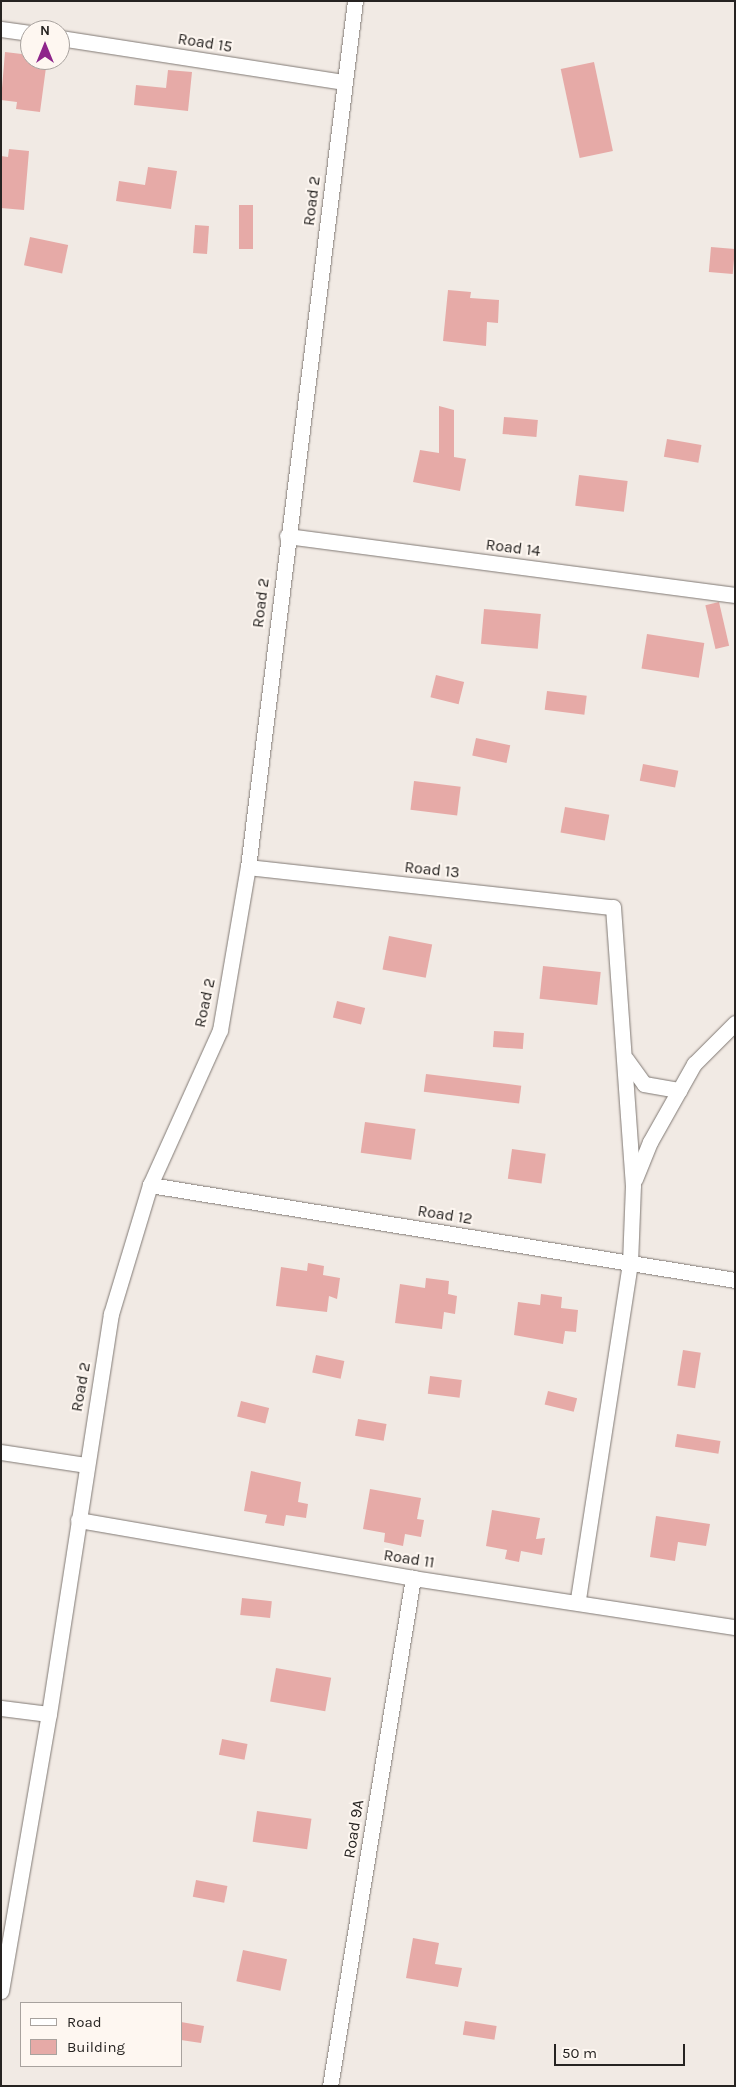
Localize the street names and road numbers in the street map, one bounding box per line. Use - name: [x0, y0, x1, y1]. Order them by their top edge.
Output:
- street label: Road 15: [176, 29, 234, 57]
- street label: Road 2: [299, 175, 325, 227]
- street label: Road 14: [485, 535, 541, 561]
- street label: Road 2: [248, 577, 274, 629]
- street label: Road 13: [403, 858, 461, 882]
- street label: Road 2: [190, 977, 220, 1029]
- street label: Road 12: [416, 1201, 474, 1229]
- street label: Road 2: [67, 1361, 95, 1413]
- street label: Road 11: [382, 1546, 436, 1572]
- street label: Road 9A: [340, 1798, 368, 1860]

